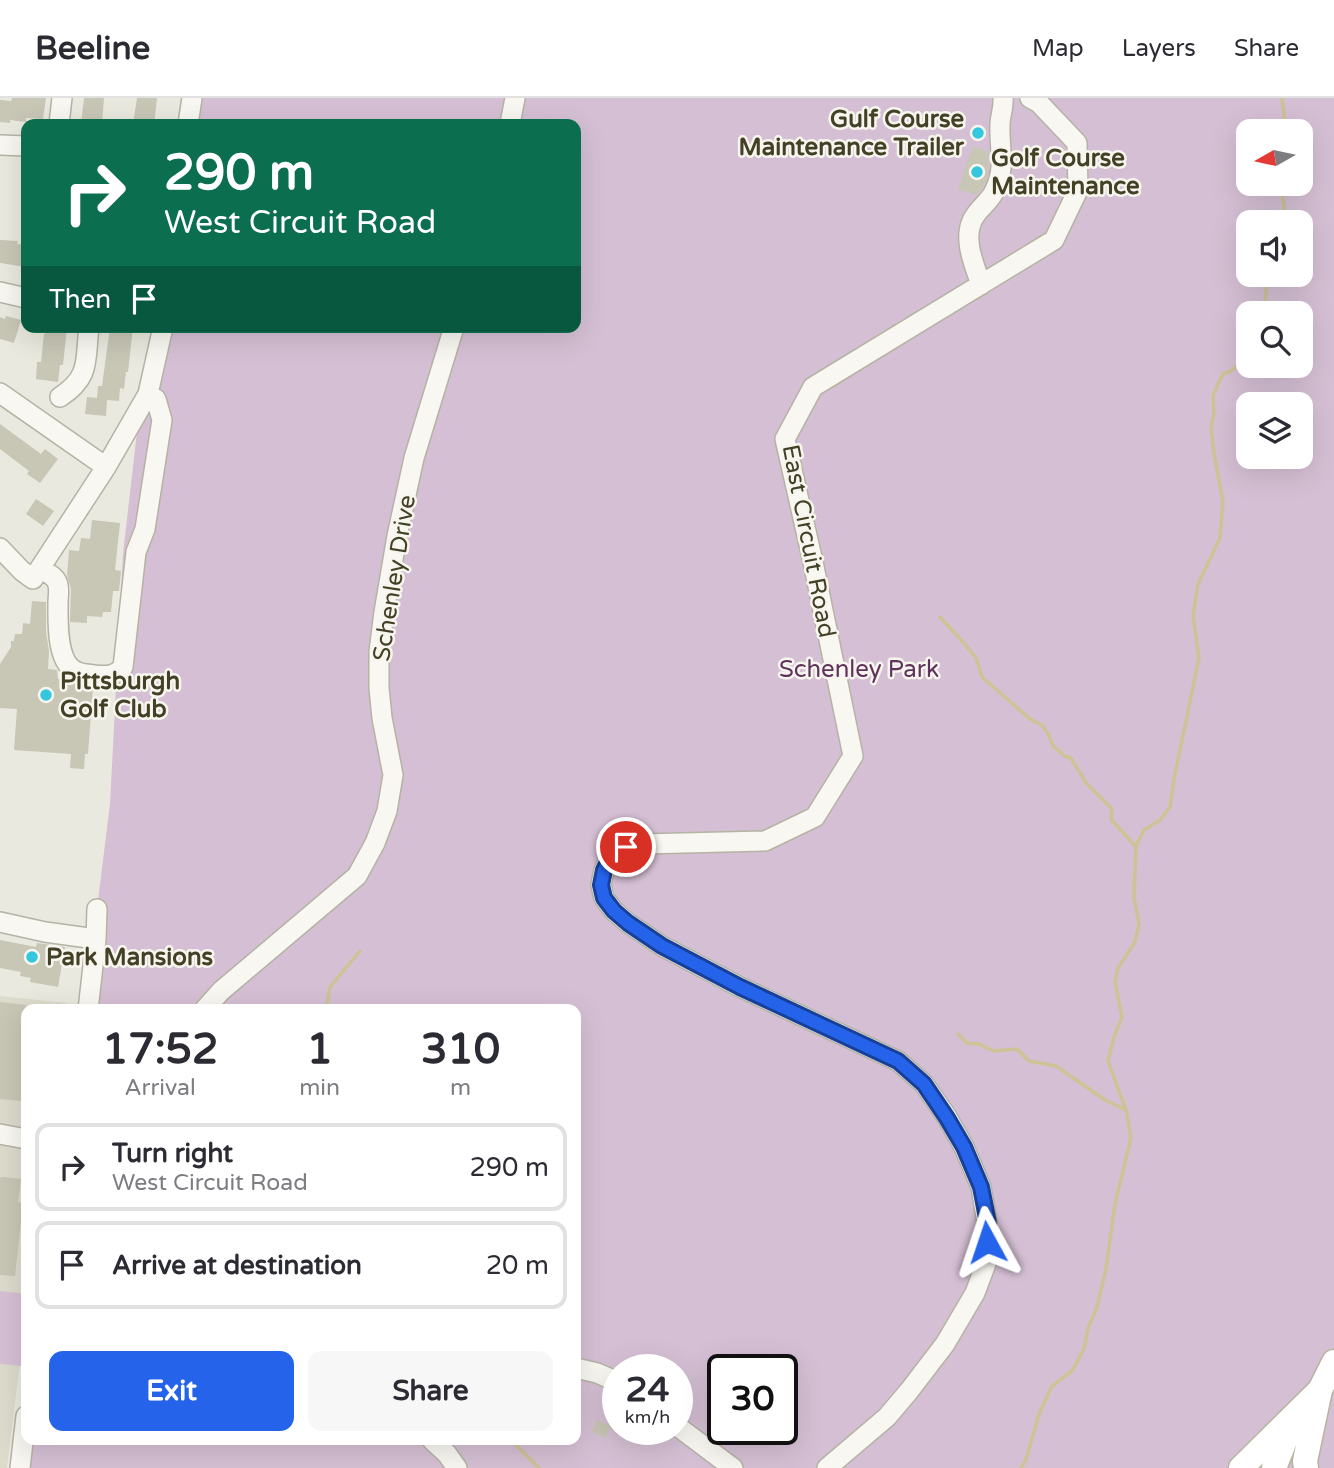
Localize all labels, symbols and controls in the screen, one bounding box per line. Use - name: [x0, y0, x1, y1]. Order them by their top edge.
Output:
- text: Beeline: [35, 29, 150, 68]
- text: Map: [1032, 34, 1084, 63]
- text: Layers: [1122, 34, 1196, 63]
- text: Share: [1234, 34, 1299, 63]
- place label: Gulf Course Maintenance Trailer: [739, 105, 965, 162]
- north arrow: [1236, 119, 1312, 196]
- map controls: [1236, 119, 1313, 469]
- marker: Gulf Course Maintenance Trailer: [970, 125, 986, 141]
- text: 290 m: [164, 144, 314, 203]
- place label: Golf Course Maintenance: [991, 144, 1140, 201]
- icon: right: [49, 147, 140, 238]
- marker: Golf Course Maintenance: [969, 164, 985, 180]
- text: West Circuit Road: [164, 204, 436, 242]
- button: sound: [1236, 210, 1313, 287]
- icon: arrive: [125, 280, 163, 318]
- text: Then: [49, 284, 111, 315]
- button: search: [1236, 301, 1313, 378]
- button: layers: [1236, 392, 1313, 469]
- street label: East Circuit Road: [776, 442, 841, 640]
- street label: Schenley Drive: [367, 493, 422, 663]
- park label: Schenley Park: [779, 655, 939, 684]
- place label: Pittsburgh Golf Club: [60, 667, 180, 724]
- marker: Pittsburgh Golf Club: [38, 687, 54, 703]
- pin: [596, 817, 656, 877]
- icon: arrive: [607, 828, 645, 866]
- place label: Park Mansions: [46, 943, 213, 972]
- marker: Park Mansions: [24, 949, 40, 965]
- text: 17:52: [102, 1024, 218, 1075]
- text: 1: [306, 1024, 333, 1075]
- text: 310: [421, 1024, 500, 1075]
- text: Arrival: [125, 1074, 196, 1102]
- text: min: [299, 1074, 340, 1102]
- text: m: [450, 1074, 471, 1102]
- text: Turn right: [112, 1138, 233, 1169]
- icon: right: [53, 1148, 91, 1186]
- text: 290 m: [469, 1152, 549, 1183]
- text: West Circuit Road: [112, 1169, 308, 1197]
- position arrow: [950, 1205, 1024, 1279]
- icon: arrive: [53, 1246, 91, 1284]
- text: Arrive at destination: [112, 1250, 362, 1281]
- text: 20 m: [486, 1250, 549, 1281]
- button: Exit: [49, 1351, 294, 1431]
- button: Share: [308, 1351, 553, 1431]
- speed limit sign: 30: [707, 1354, 798, 1445]
- text: 24: [626, 1369, 669, 1411]
- text: km/h: [625, 1406, 670, 1428]

